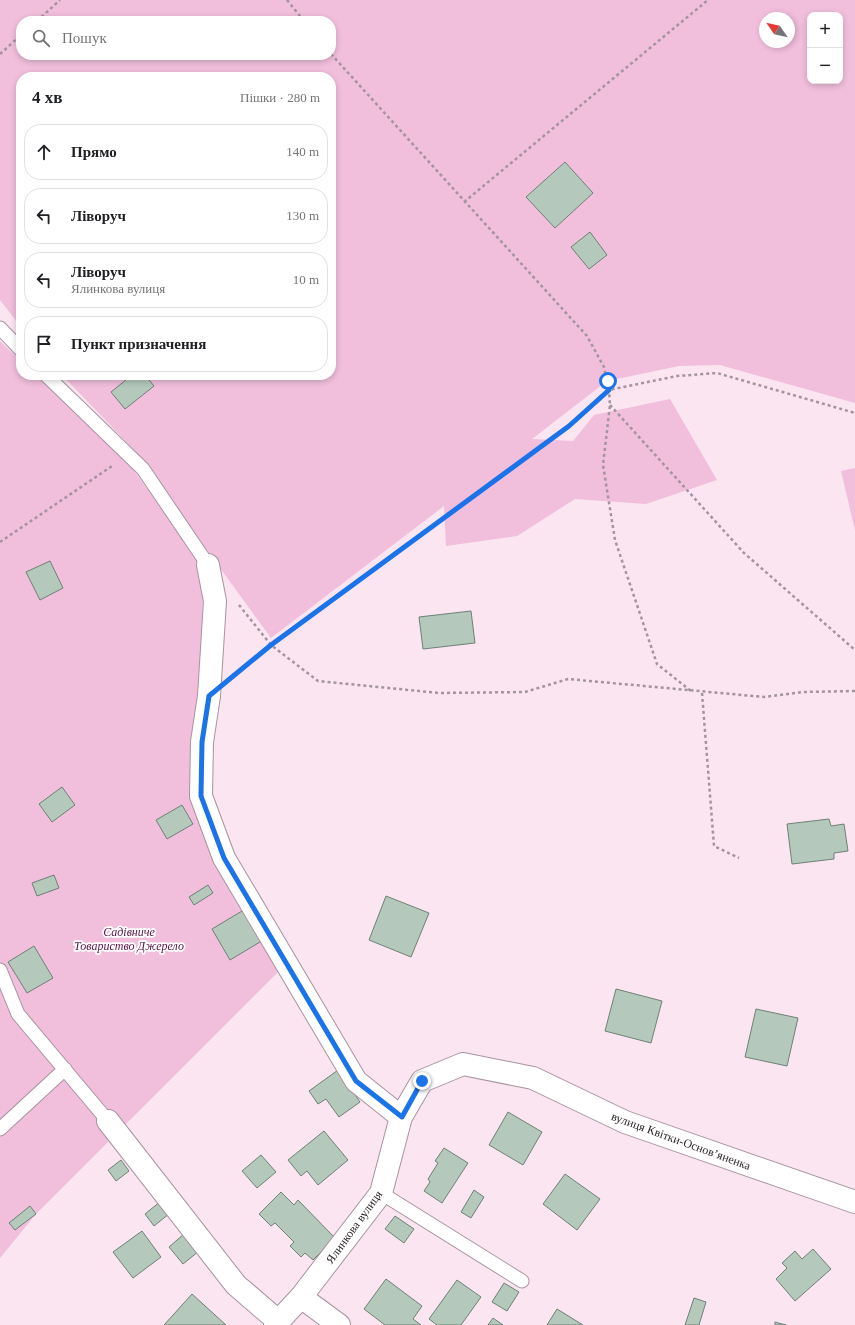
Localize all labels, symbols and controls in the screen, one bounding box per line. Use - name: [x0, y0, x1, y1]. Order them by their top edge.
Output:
- north arrow: [759, 12, 795, 48]
- map controls: [807, 12, 843, 84]
- button: +: [807, 12, 843, 48]
- search box: [16, 16, 336, 60]
- icon: search: [30, 27, 52, 49]
- text: Пошук: [62, 30, 107, 46]
- button: −: [807, 48, 843, 84]
- text: 4 хв: [32, 88, 62, 107]
- text: Пішки · 280 m: [240, 90, 320, 105]
- icon: ahead: [33, 141, 55, 163]
- text: Прямо: [71, 144, 117, 160]
- text: 140 m: [286, 144, 319, 159]
- icon: left: [33, 205, 55, 227]
- text: Ліворуч: [71, 208, 126, 224]
- text: 130 m: [286, 208, 319, 223]
- text: Ліворуч: [71, 264, 126, 280]
- icon: left: [33, 269, 55, 291]
- text: 10 m: [293, 272, 319, 287]
- text: Ялинкова вулиця: [71, 281, 165, 296]
- icon: arrive: [33, 333, 55, 355]
- text: Пункт призначення: [71, 336, 206, 352]
- route start: [599, 372, 617, 390]
- park label: Садівниче Товариство Джерело: [74, 925, 184, 953]
- route end: [413, 1072, 431, 1090]
- street label: вулиця Квітки-Основʼяненка: [609, 1109, 753, 1173]
- street label: Ялинкова вулиця: [323, 1187, 386, 1266]

